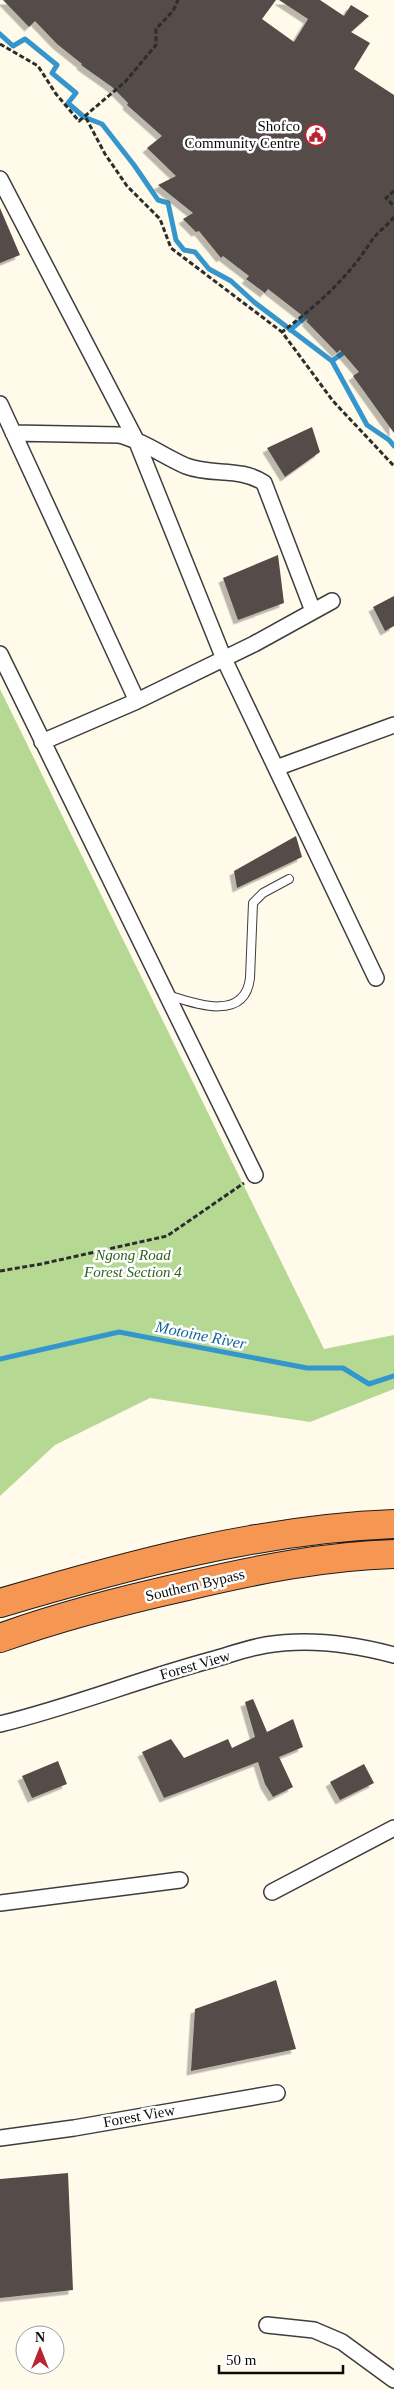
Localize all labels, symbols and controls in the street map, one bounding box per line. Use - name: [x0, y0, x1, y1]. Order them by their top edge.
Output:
- place label: Shofco Community Centre: [185, 118, 300, 151]
- public building icon: Shofco Community Centre: [304, 123, 328, 147]
- park label: Ngong Road Forest Section 4: [83, 1247, 182, 1280]
- water label: Motoine River: [153, 1318, 249, 1352]
- street label: Southern Bypass: [144, 1566, 246, 1604]
- street label: Forest View: [158, 1647, 232, 1683]
- street label: Forest View: [102, 2102, 176, 2130]
- north arrow: [15, 2325, 65, 2375]
- text: N: [35, 2330, 45, 2345]
- scale bar: [219, 2342, 343, 2374]
- text: 50 m: [226, 2352, 257, 2368]

